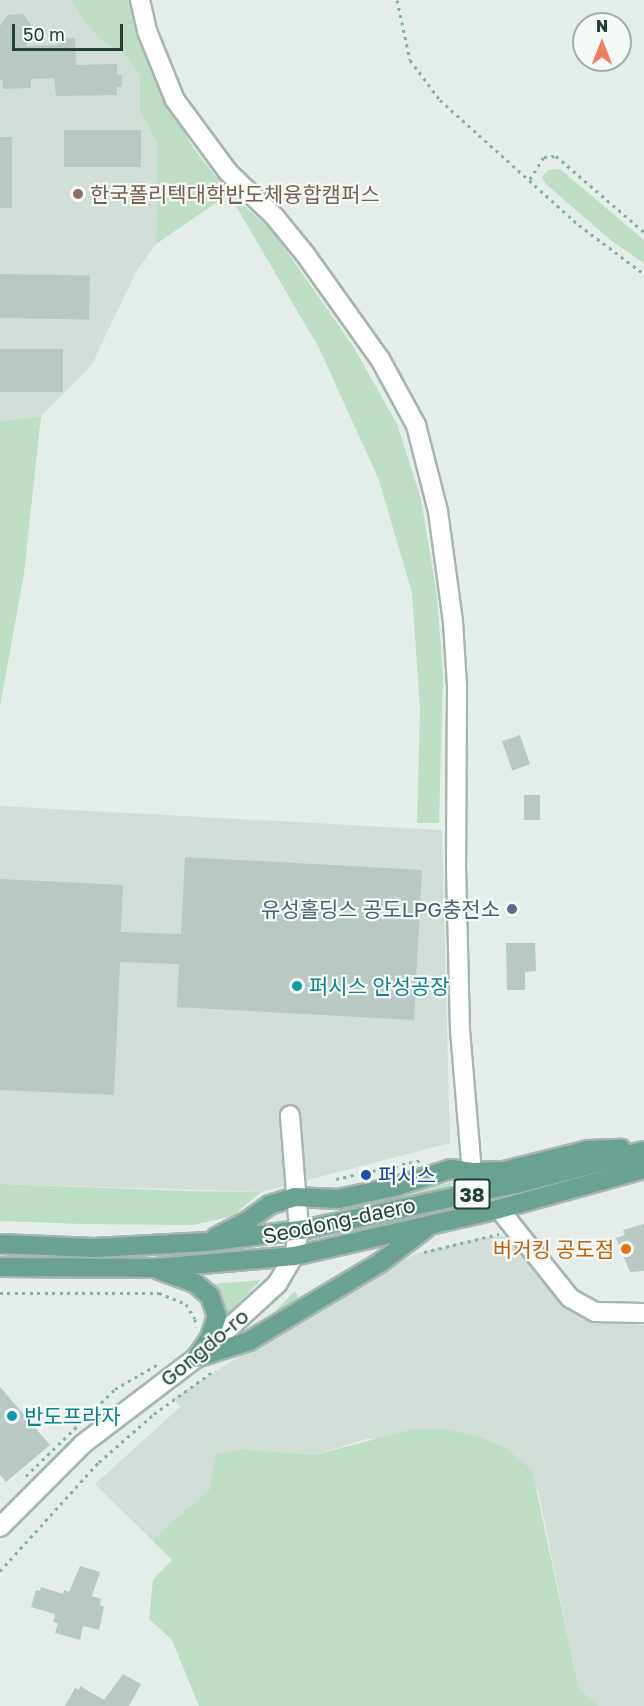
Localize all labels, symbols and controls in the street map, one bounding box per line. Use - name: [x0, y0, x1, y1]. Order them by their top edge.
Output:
- scale bar: [15, 12, 126, 50]
- north arrow: [572, 12, 632, 72]
- text: N: [596, 16, 608, 36]
- text: 50 m: [23, 23, 65, 45]
- place label: 한국폴리텍대학반도체융합캠퍼스: [90, 181, 380, 207]
- marker: 한국폴리텍대학반도체융합캠퍼스: [71, 187, 85, 201]
- place label: 유성홀딩스 공도LPG충전소: [261, 896, 500, 922]
- marker: 유성홀딩스 공도LPG충전소: [505, 902, 519, 916]
- place label: 퍼시스 안성공장: [309, 973, 449, 999]
- marker: 퍼시스 안성공장: [290, 979, 304, 993]
- place label: 퍼시스: [378, 1162, 436, 1188]
- marker: 퍼시스: [359, 1168, 373, 1182]
- road number: 38: [452, 1177, 492, 1211]
- street label: Seodong-daero: [261, 1192, 417, 1248]
- place label: 버거킹 공도점: [493, 1236, 614, 1262]
- marker: 버거킹 공도점: [619, 1242, 633, 1256]
- street label: Gongdo-ro: [155, 1303, 253, 1391]
- place label: 반도프라자: [24, 1403, 121, 1429]
- marker: 반도프라자: [5, 1409, 19, 1423]

